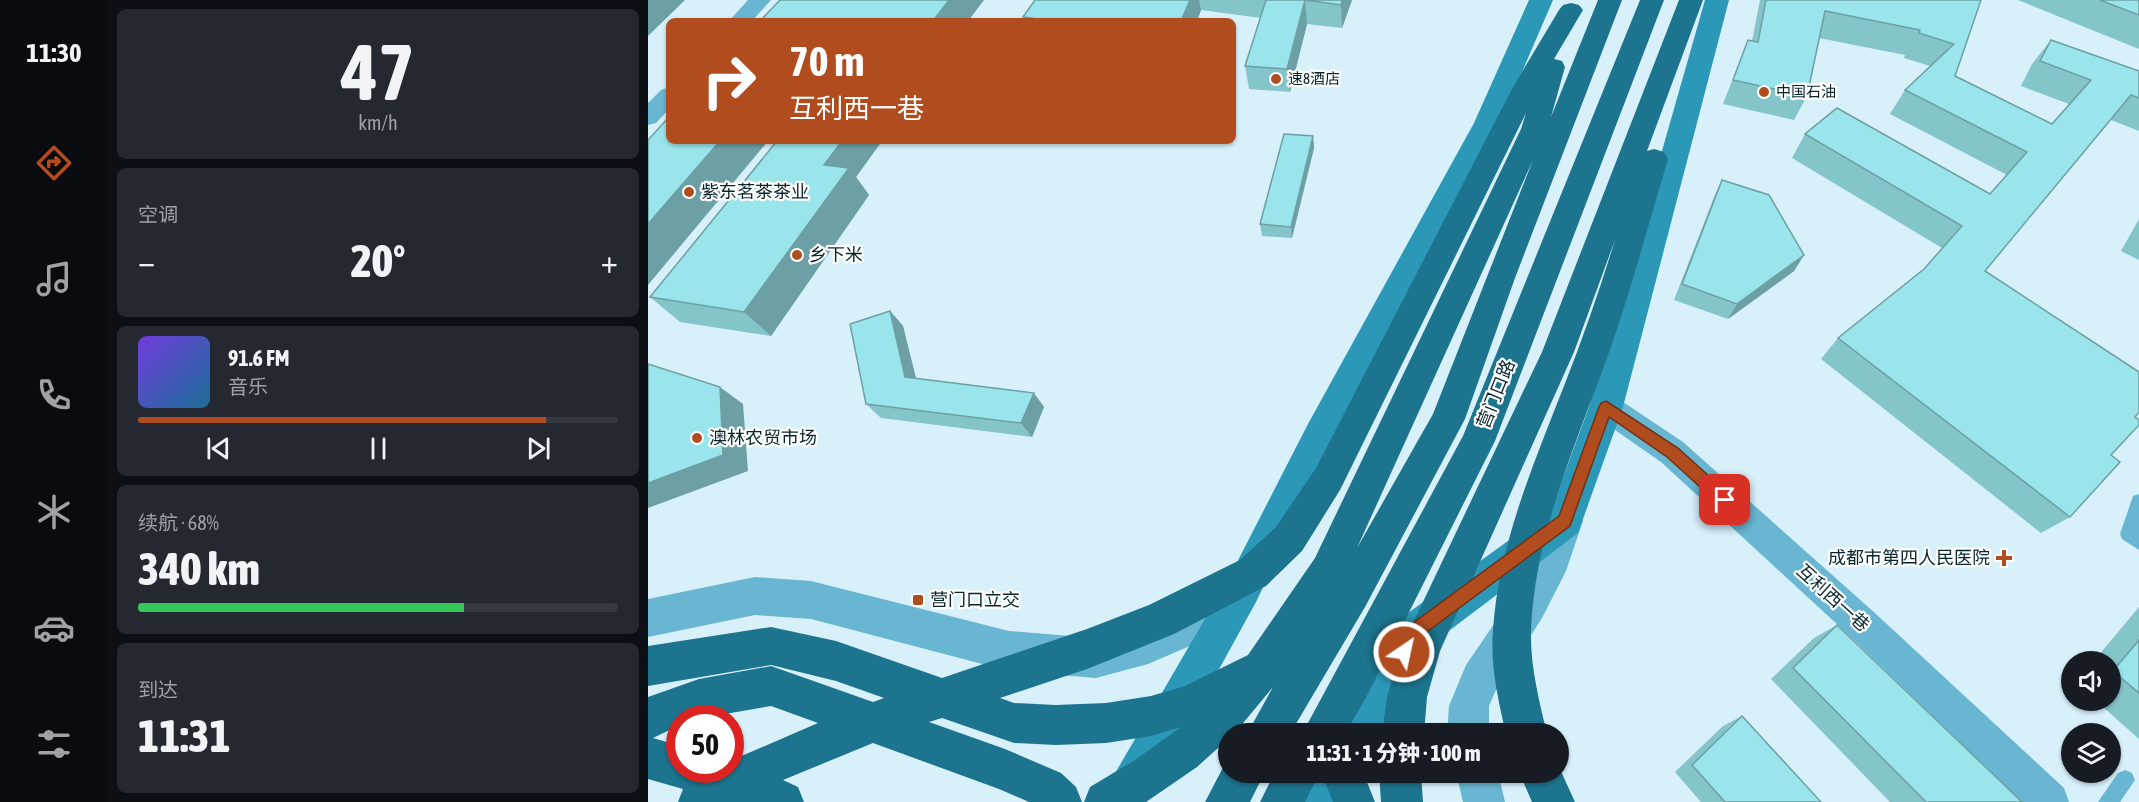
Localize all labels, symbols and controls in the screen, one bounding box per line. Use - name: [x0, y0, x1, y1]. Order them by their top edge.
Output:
- text: 47: [341, 27, 415, 117]
- text: 11:30: [26, 37, 82, 68]
- text: 70 m: [789, 37, 864, 85]
- icon: right: [690, 42, 768, 120]
- place label: 速8酒店: [1288, 70, 1340, 87]
- marker: 速8酒店: [1269, 72, 1283, 86]
- place label: 中国石油: [1776, 83, 1836, 100]
- marker: 中国石油: [1757, 85, 1771, 99]
- text: 互利西一巷: [789, 93, 924, 124]
- text: km/h: [358, 111, 398, 134]
- icon: directions: [33, 142, 75, 184]
- place label: 紫东茗茶茶业: [701, 181, 809, 202]
- marker: 紫东茗茶茶业: [682, 185, 696, 199]
- text: 空调: [138, 203, 178, 226]
- text: 20°: [351, 235, 405, 287]
- text: −: [138, 242, 155, 280]
- text: +: [601, 242, 618, 280]
- place label: 乡下米: [809, 244, 863, 265]
- marker: 乡下米: [790, 248, 804, 262]
- icon: music: [33, 258, 75, 300]
- text: 91.6 FM: [228, 345, 290, 371]
- street label: 营门口路: [1472, 357, 1519, 431]
- icon: phone: [33, 374, 75, 416]
- text: 音乐: [228, 375, 268, 398]
- place label: 澳林农贸市场: [709, 427, 817, 448]
- marker: 澳林农贸市场: [690, 431, 704, 445]
- icon: previous: [202, 432, 235, 465]
- icon: pause: [362, 432, 395, 465]
- icon: next: [522, 432, 555, 465]
- pin: [1699, 474, 1750, 525]
- icon: arrive: [1708, 483, 1741, 516]
- icon: climate: [33, 491, 75, 533]
- text: 续航 · 68%: [138, 511, 219, 534]
- text: 340 km: [138, 543, 260, 595]
- place label: 成都市第四人民医院: [1828, 547, 1990, 568]
- marker: 成都市第四人民医院: [1995, 549, 2013, 567]
- street label: 互利西一巷: [1793, 560, 1874, 636]
- place label: 营门口立交: [930, 589, 1020, 610]
- marker: 营门口立交: [911, 593, 925, 607]
- icon: car: [33, 607, 75, 649]
- position arrow: [1372, 620, 1436, 684]
- map controls: [2061, 651, 2121, 783]
- button: sound: [2061, 651, 2121, 711]
- text: 到达: [138, 678, 178, 701]
- speed limit sign: 50: [666, 705, 744, 783]
- text: 11:31: [138, 710, 231, 762]
- icon: filters: [33, 723, 75, 765]
- button: layers: [2061, 723, 2121, 783]
- text: 11:31 · 1 分钟 · 100 m: [1307, 740, 1480, 766]

